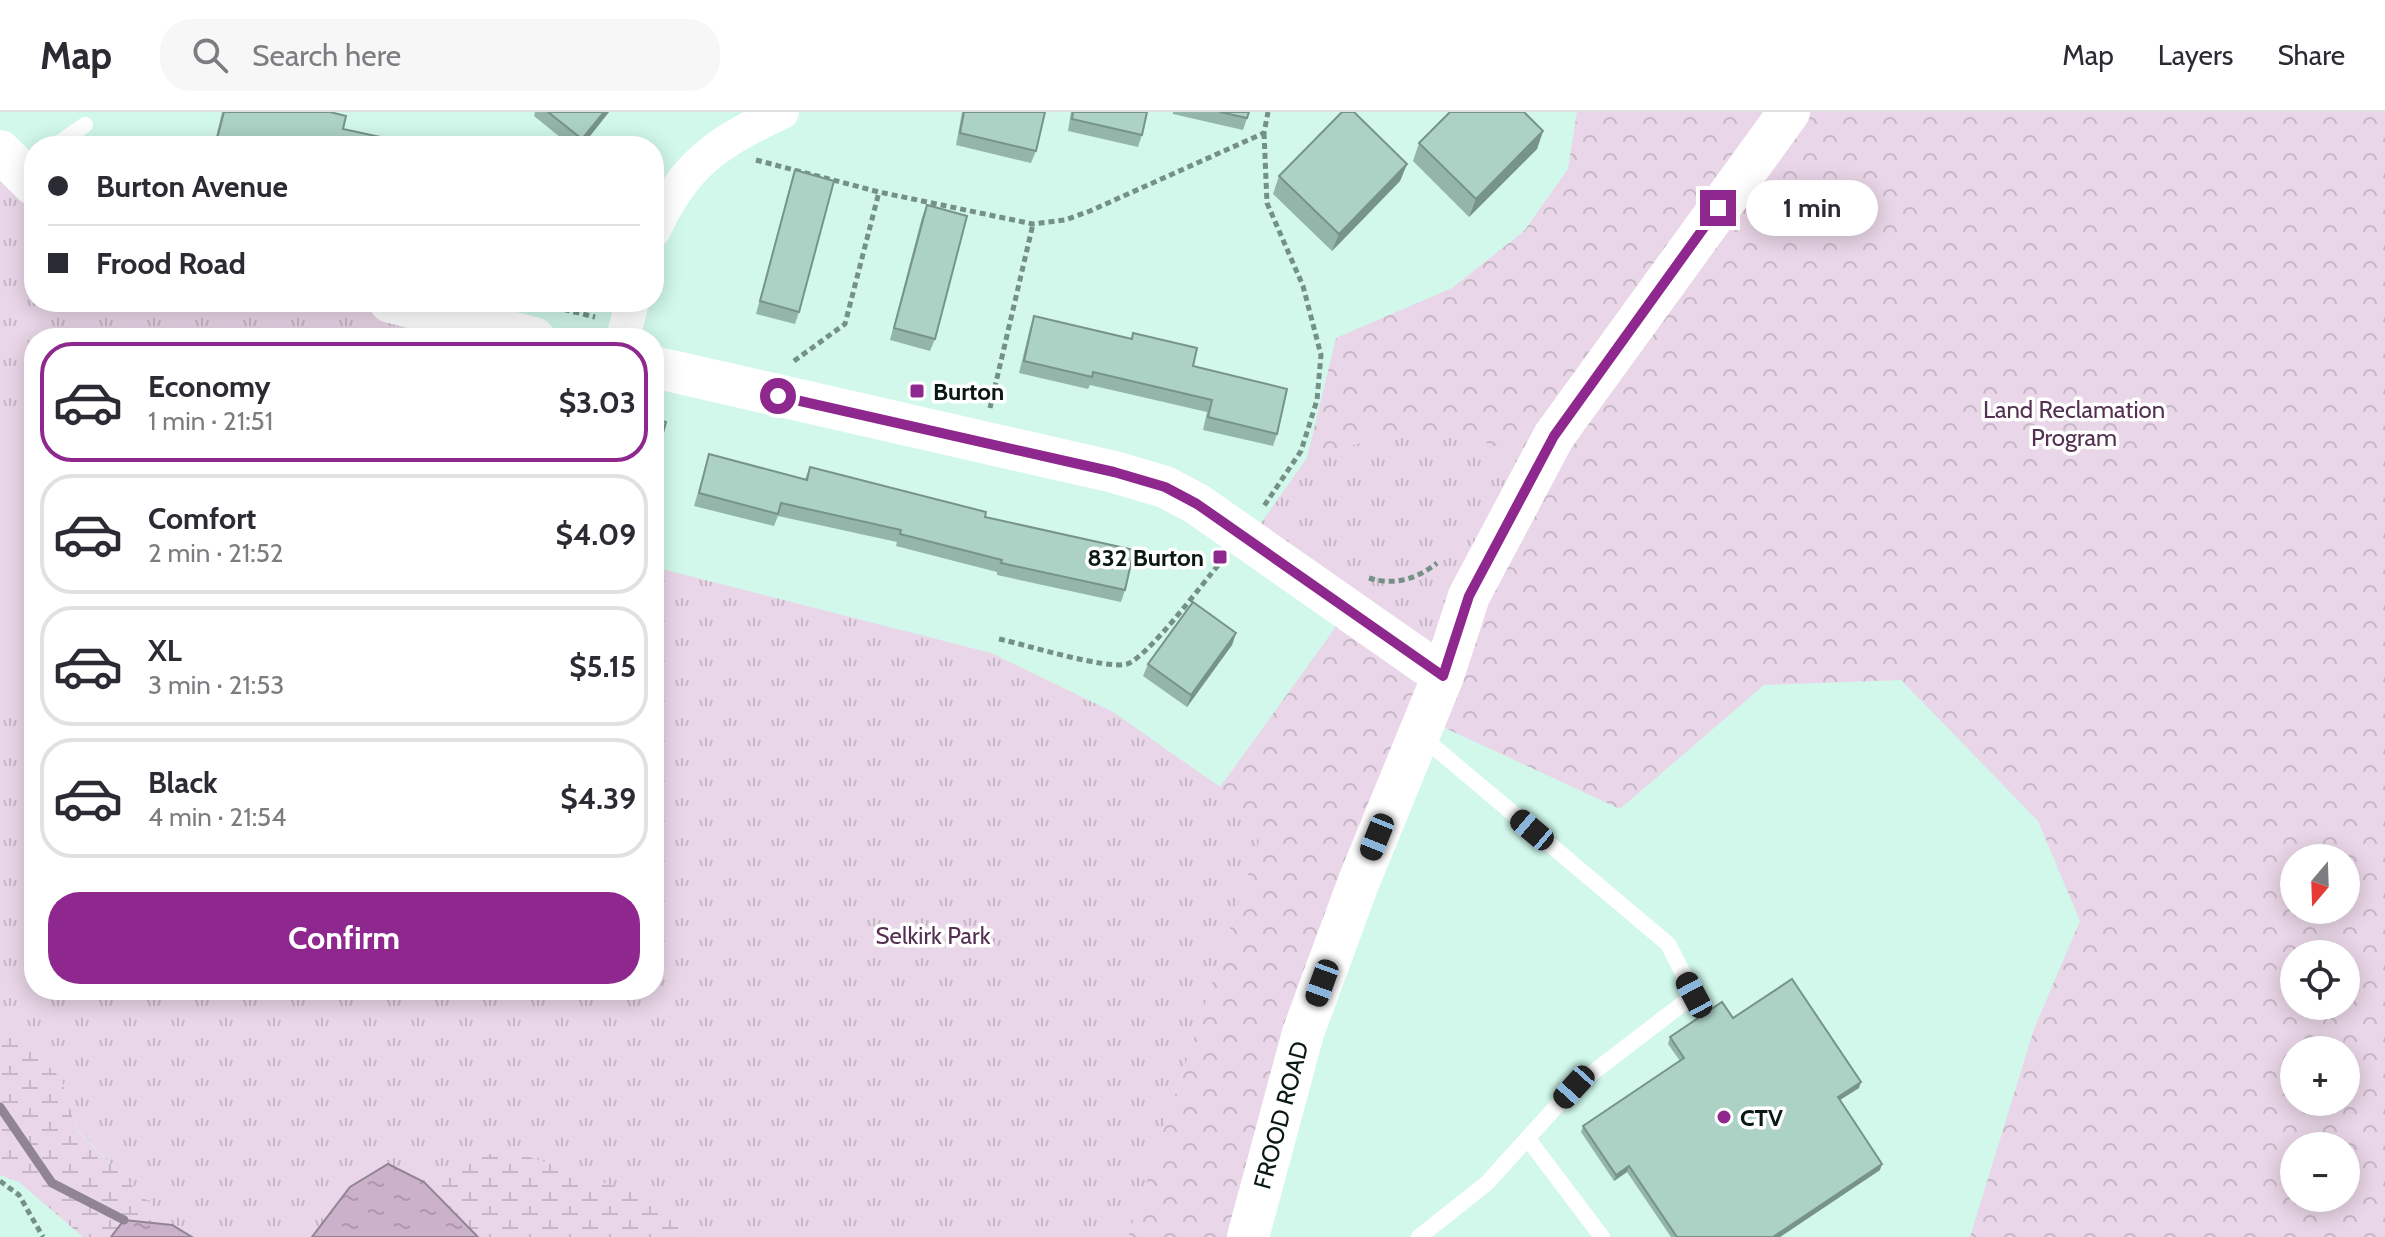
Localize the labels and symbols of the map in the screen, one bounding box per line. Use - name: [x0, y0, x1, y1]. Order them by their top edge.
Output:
- callout: 1 min: [1746, 180, 1878, 236]
- route end: [1700, 190, 1736, 226]
- place label: Burton: [933, 377, 1004, 406]
- route start: [760, 378, 796, 414]
- marker: Burton: [908, 382, 926, 400]
- park label: Land Reclamation Program: [1983, 395, 2165, 452]
- place label: 832 Burton: [1087, 543, 1204, 572]
- marker: 832 Burton: [1211, 548, 1229, 566]
- car: [1506, 805, 1558, 855]
- car: [1357, 810, 1397, 864]
- north arrow: [2280, 844, 2360, 924]
- park label: Selkirk Park: [876, 921, 991, 950]
- car: [1303, 956, 1341, 1010]
- car: [1672, 968, 1716, 1022]
- street label: FROOD ROAD: [1247, 1038, 1315, 1192]
- car: [1549, 1061, 1599, 1113]
- place label: CTV: [1740, 1103, 1783, 1132]
- marker: CTV: [1715, 1108, 1733, 1126]

